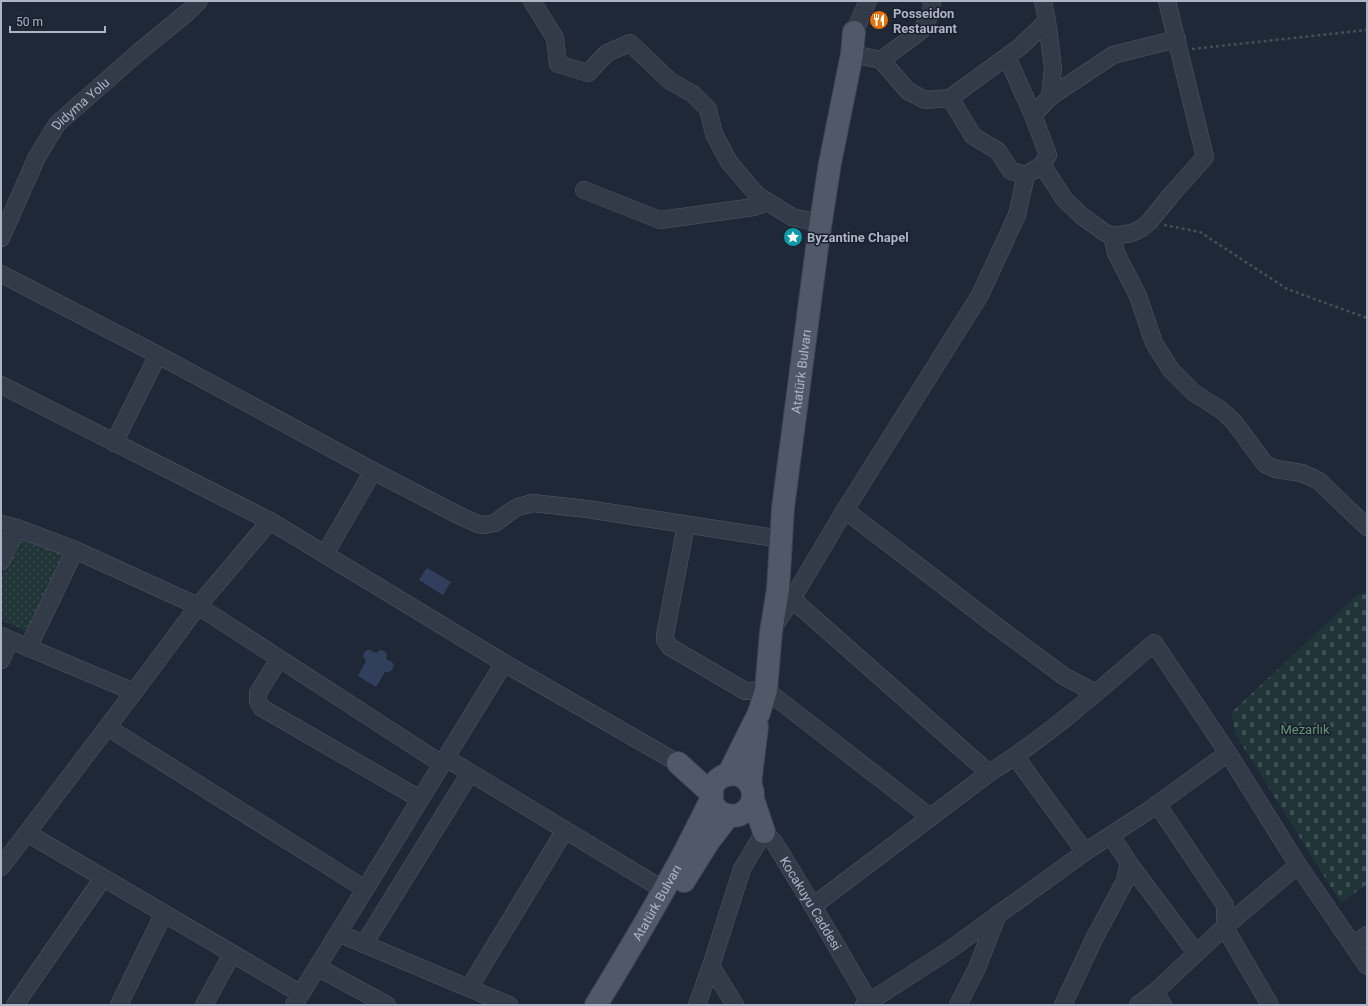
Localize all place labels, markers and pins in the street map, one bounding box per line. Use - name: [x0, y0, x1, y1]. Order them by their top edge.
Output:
- place label: Posseidon Restaurant: [893, 6, 957, 36]
- restaurant icon: Posseidon Restaurant: [868, 9, 890, 31]
- place icon: Byzantine Chapel: [782, 226, 804, 248]
- place label: Byzantine Chapel: [807, 230, 909, 245]

